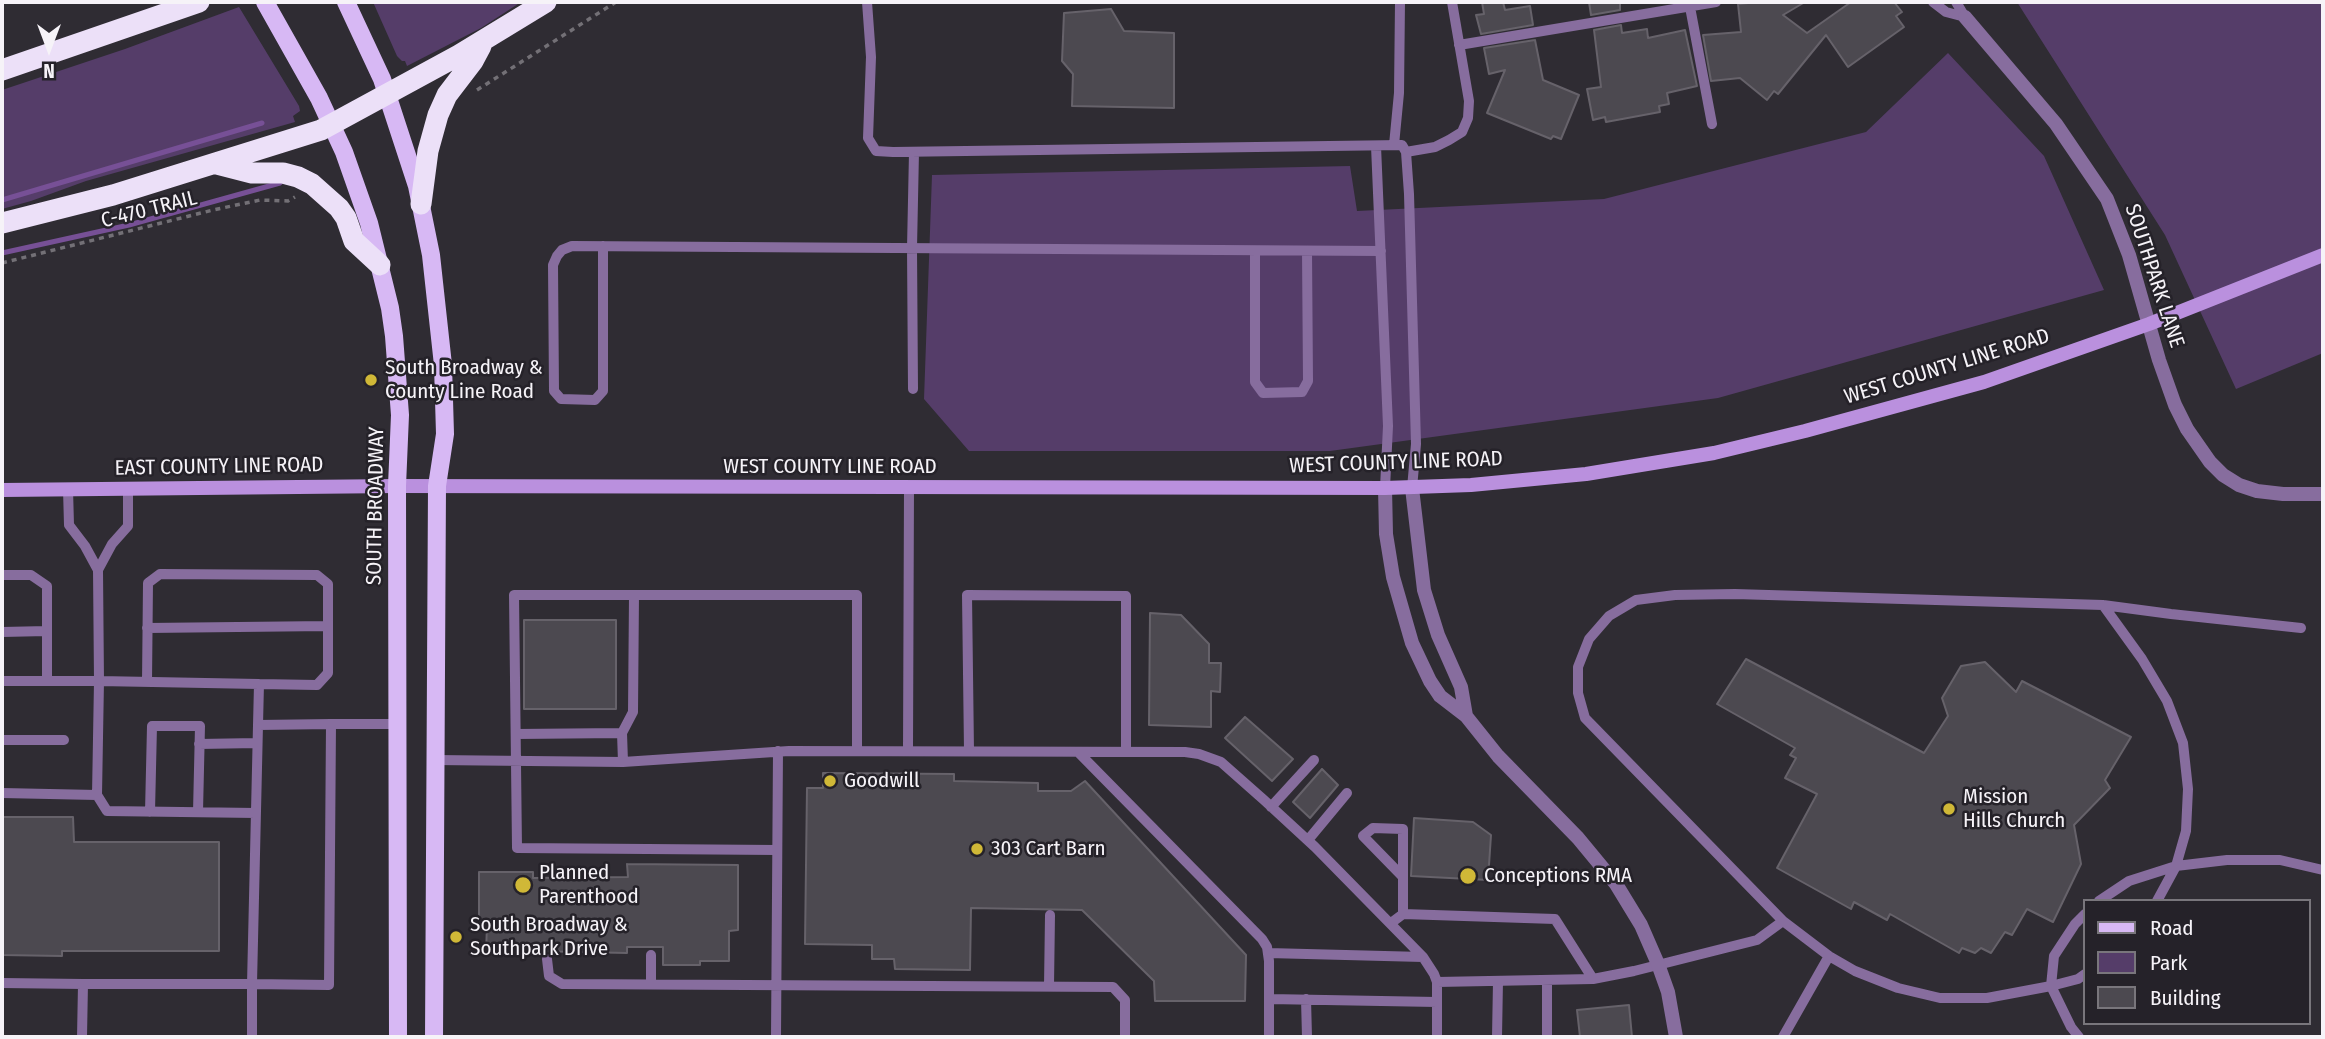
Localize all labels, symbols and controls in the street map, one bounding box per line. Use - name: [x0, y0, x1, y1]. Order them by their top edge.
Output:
- north arrow: [14, 14, 84, 84]
- text: N: [43, 59, 55, 82]
- street label: C-470 TRAIL: [98, 186, 200, 234]
- street label: SOUTHPARK LANE: [2119, 201, 2189, 351]
- street label: WEST COUNTY LINE ROAD: [1841, 324, 2053, 410]
- place label: South Broadway & County Line Road: [385, 355, 543, 405]
- marker: South Broadway & County Line Road: [363, 372, 379, 388]
- street label: SOUTH BROADWAY: [362, 427, 390, 585]
- street label: WEST COUNTY LINE ROAD: [1289, 447, 1503, 479]
- street label: EAST COUNTY LINE ROAD: [114, 453, 324, 481]
- street label: WEST COUNTY LINE ROAD: [723, 454, 937, 480]
- place label: Goodwill: [844, 768, 920, 794]
- marker: Goodwill: [822, 773, 838, 789]
- place label: Mission Hills Church: [1963, 784, 2065, 834]
- marker: Mission Hills Church: [1941, 801, 1957, 817]
- place label: 303 Cart Barn: [991, 836, 1106, 862]
- marker: 303 Cart Barn: [969, 841, 985, 857]
- place label: Planned Parenthood: [539, 860, 639, 910]
- place label: Conceptions RMA: [1484, 863, 1632, 889]
- marker: Conceptions RMA: [1458, 866, 1478, 886]
- marker: Planned Parenthood: [513, 875, 533, 895]
- legend: [2084, 899, 2311, 1025]
- place label: South Broadway & Southpark Drive: [470, 912, 628, 962]
- text: Road: [2150, 915, 2194, 941]
- marker: South Broadway & Southpark Drive: [448, 929, 464, 945]
- text: Park: [2150, 950, 2187, 976]
- text: Building: [2150, 985, 2221, 1011]

